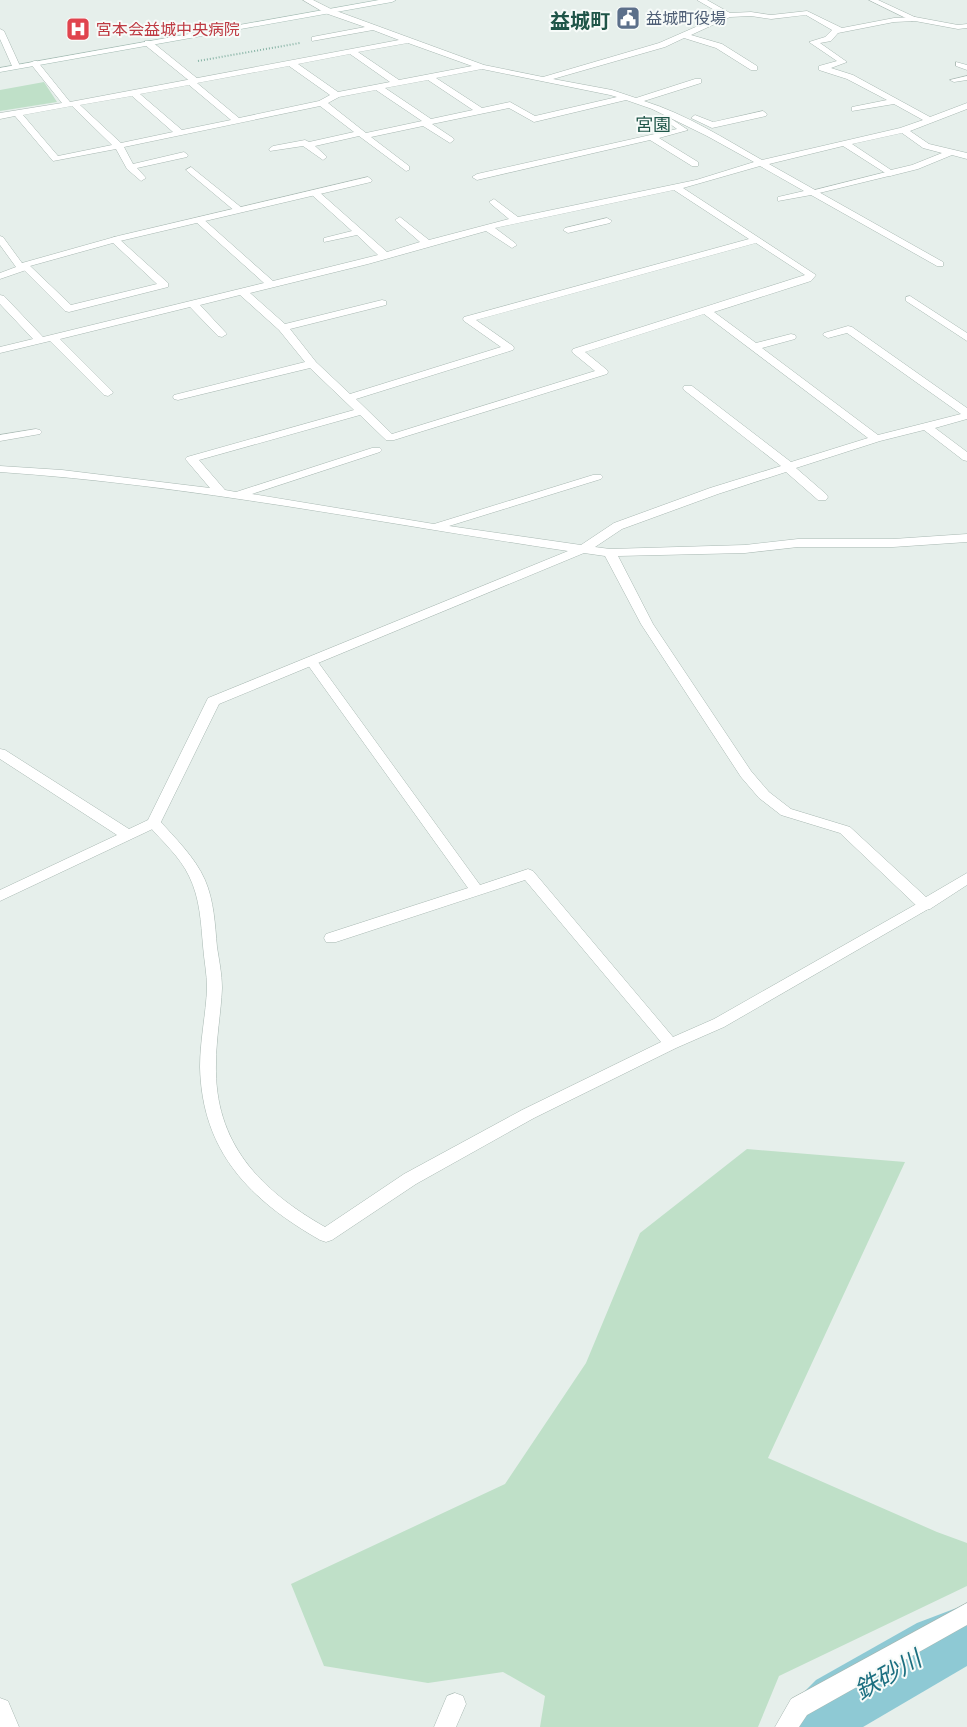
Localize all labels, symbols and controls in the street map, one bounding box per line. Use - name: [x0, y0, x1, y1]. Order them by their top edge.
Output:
- public building icon: 益城町役場: [615, 5, 641, 31]
- district label: 益城町: [550, 8, 610, 32]
- place label: 益城町役場: [646, 8, 726, 27]
- hospital icon: 宮本会益城中央病院: [65, 16, 91, 42]
- place label: 宮本会益城中央病院: [96, 19, 240, 38]
- district label: 宮園: [635, 113, 671, 135]
- water label: 鉄砂川: [849, 1642, 928, 1704]

